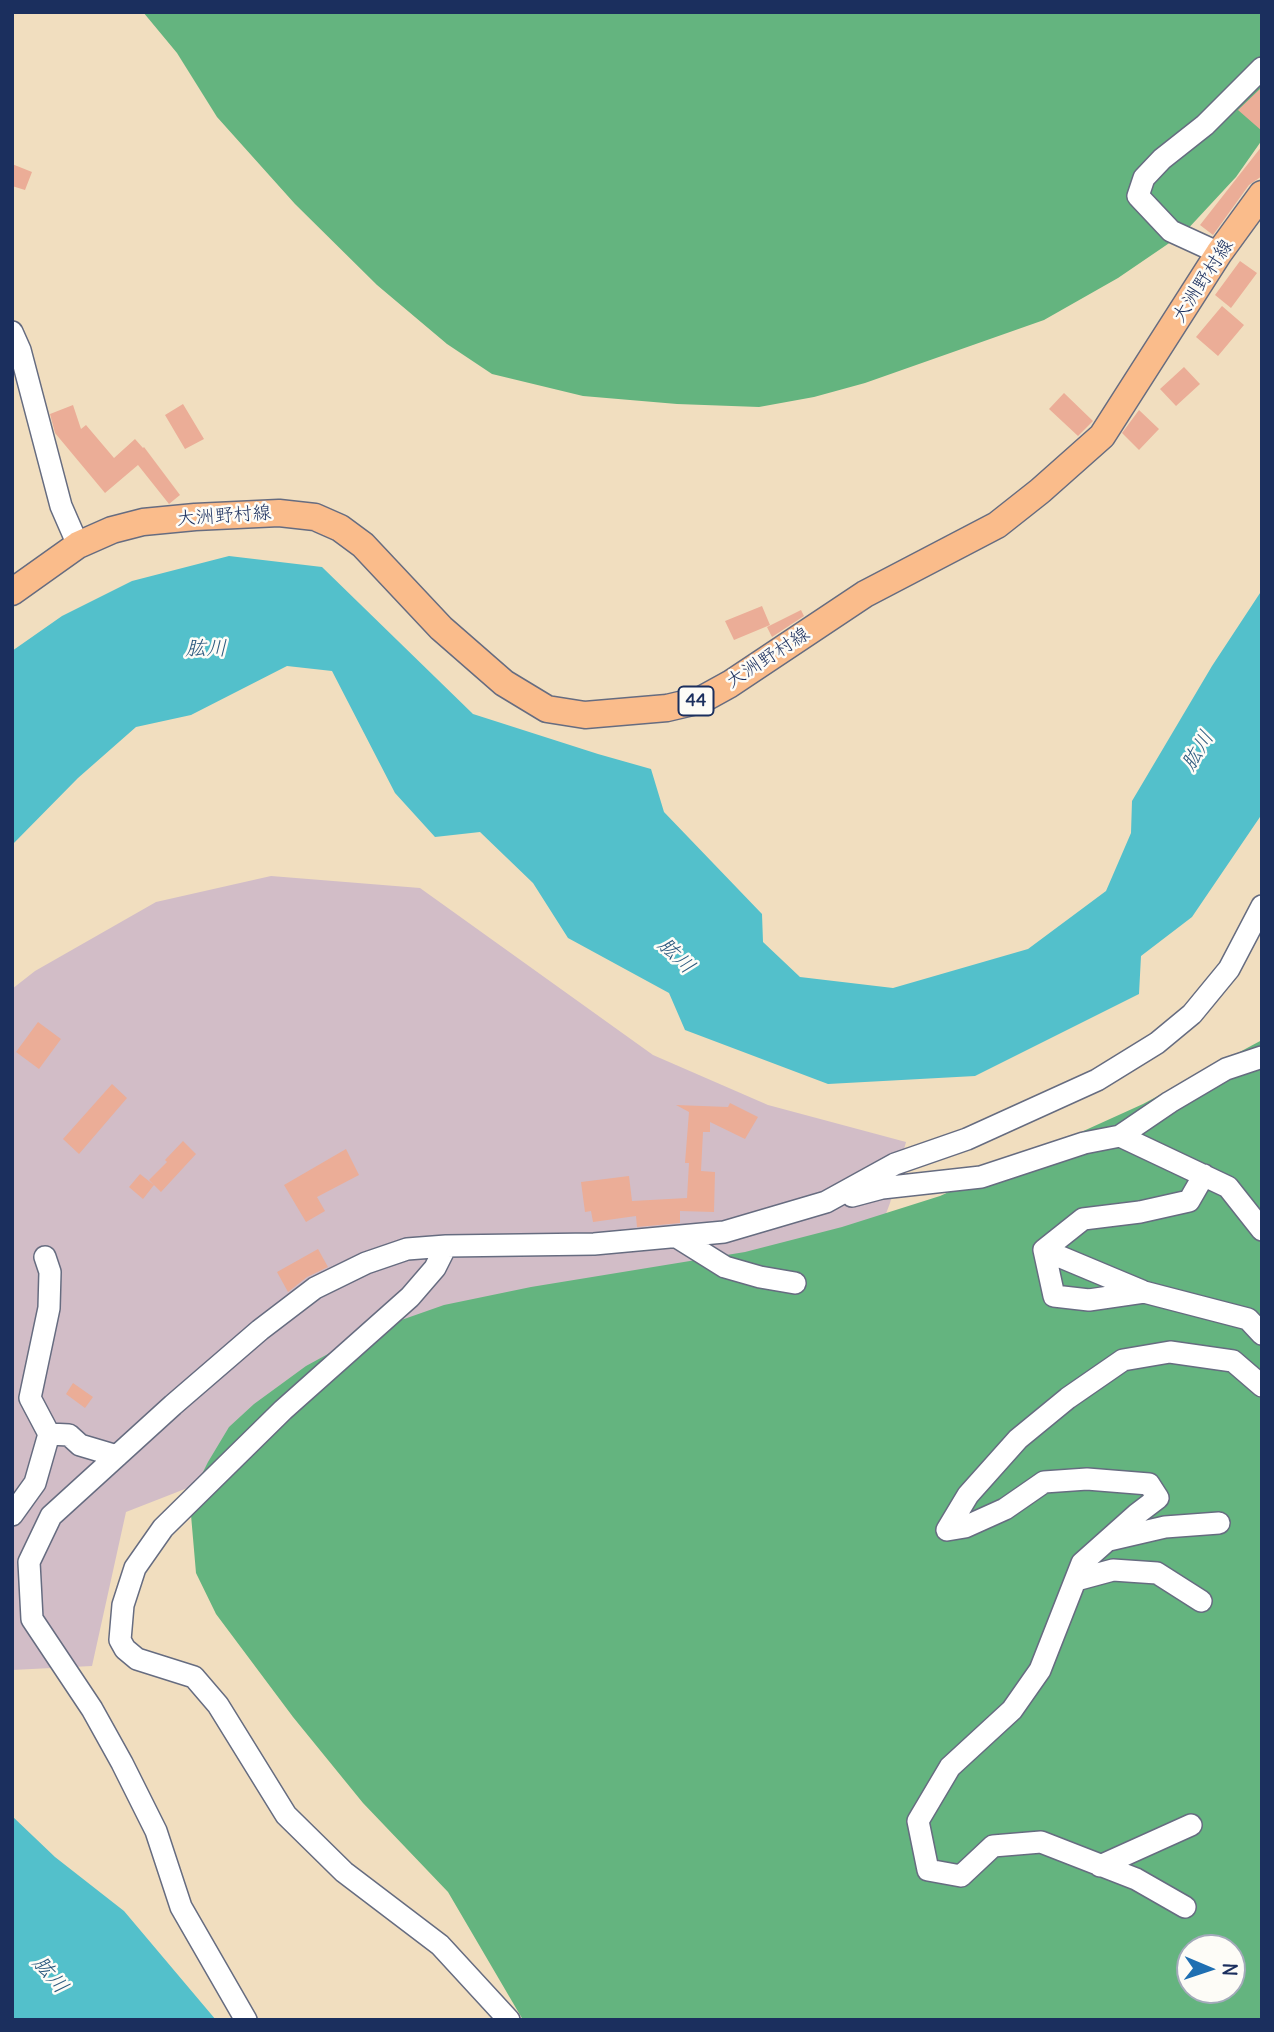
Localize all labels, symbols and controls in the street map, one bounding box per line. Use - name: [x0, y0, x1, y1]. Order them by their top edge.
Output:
- street label: 大洲野村線: [1168, 235, 1238, 327]
- street label: 大洲野村線: [176, 501, 272, 531]
- street label: 大洲野村線: [722, 623, 814, 693]
- water label: 肱川: [185, 636, 227, 662]
- road number: 44: [678, 686, 714, 716]
- water label: 肱川: [1176, 727, 1220, 775]
- water label: 肱川: [652, 932, 700, 980]
- north arrow: [1176, 1934, 1246, 2004]
- water label: 肱川: [27, 1951, 73, 1999]
- text: N: [1218, 1963, 1242, 1977]

